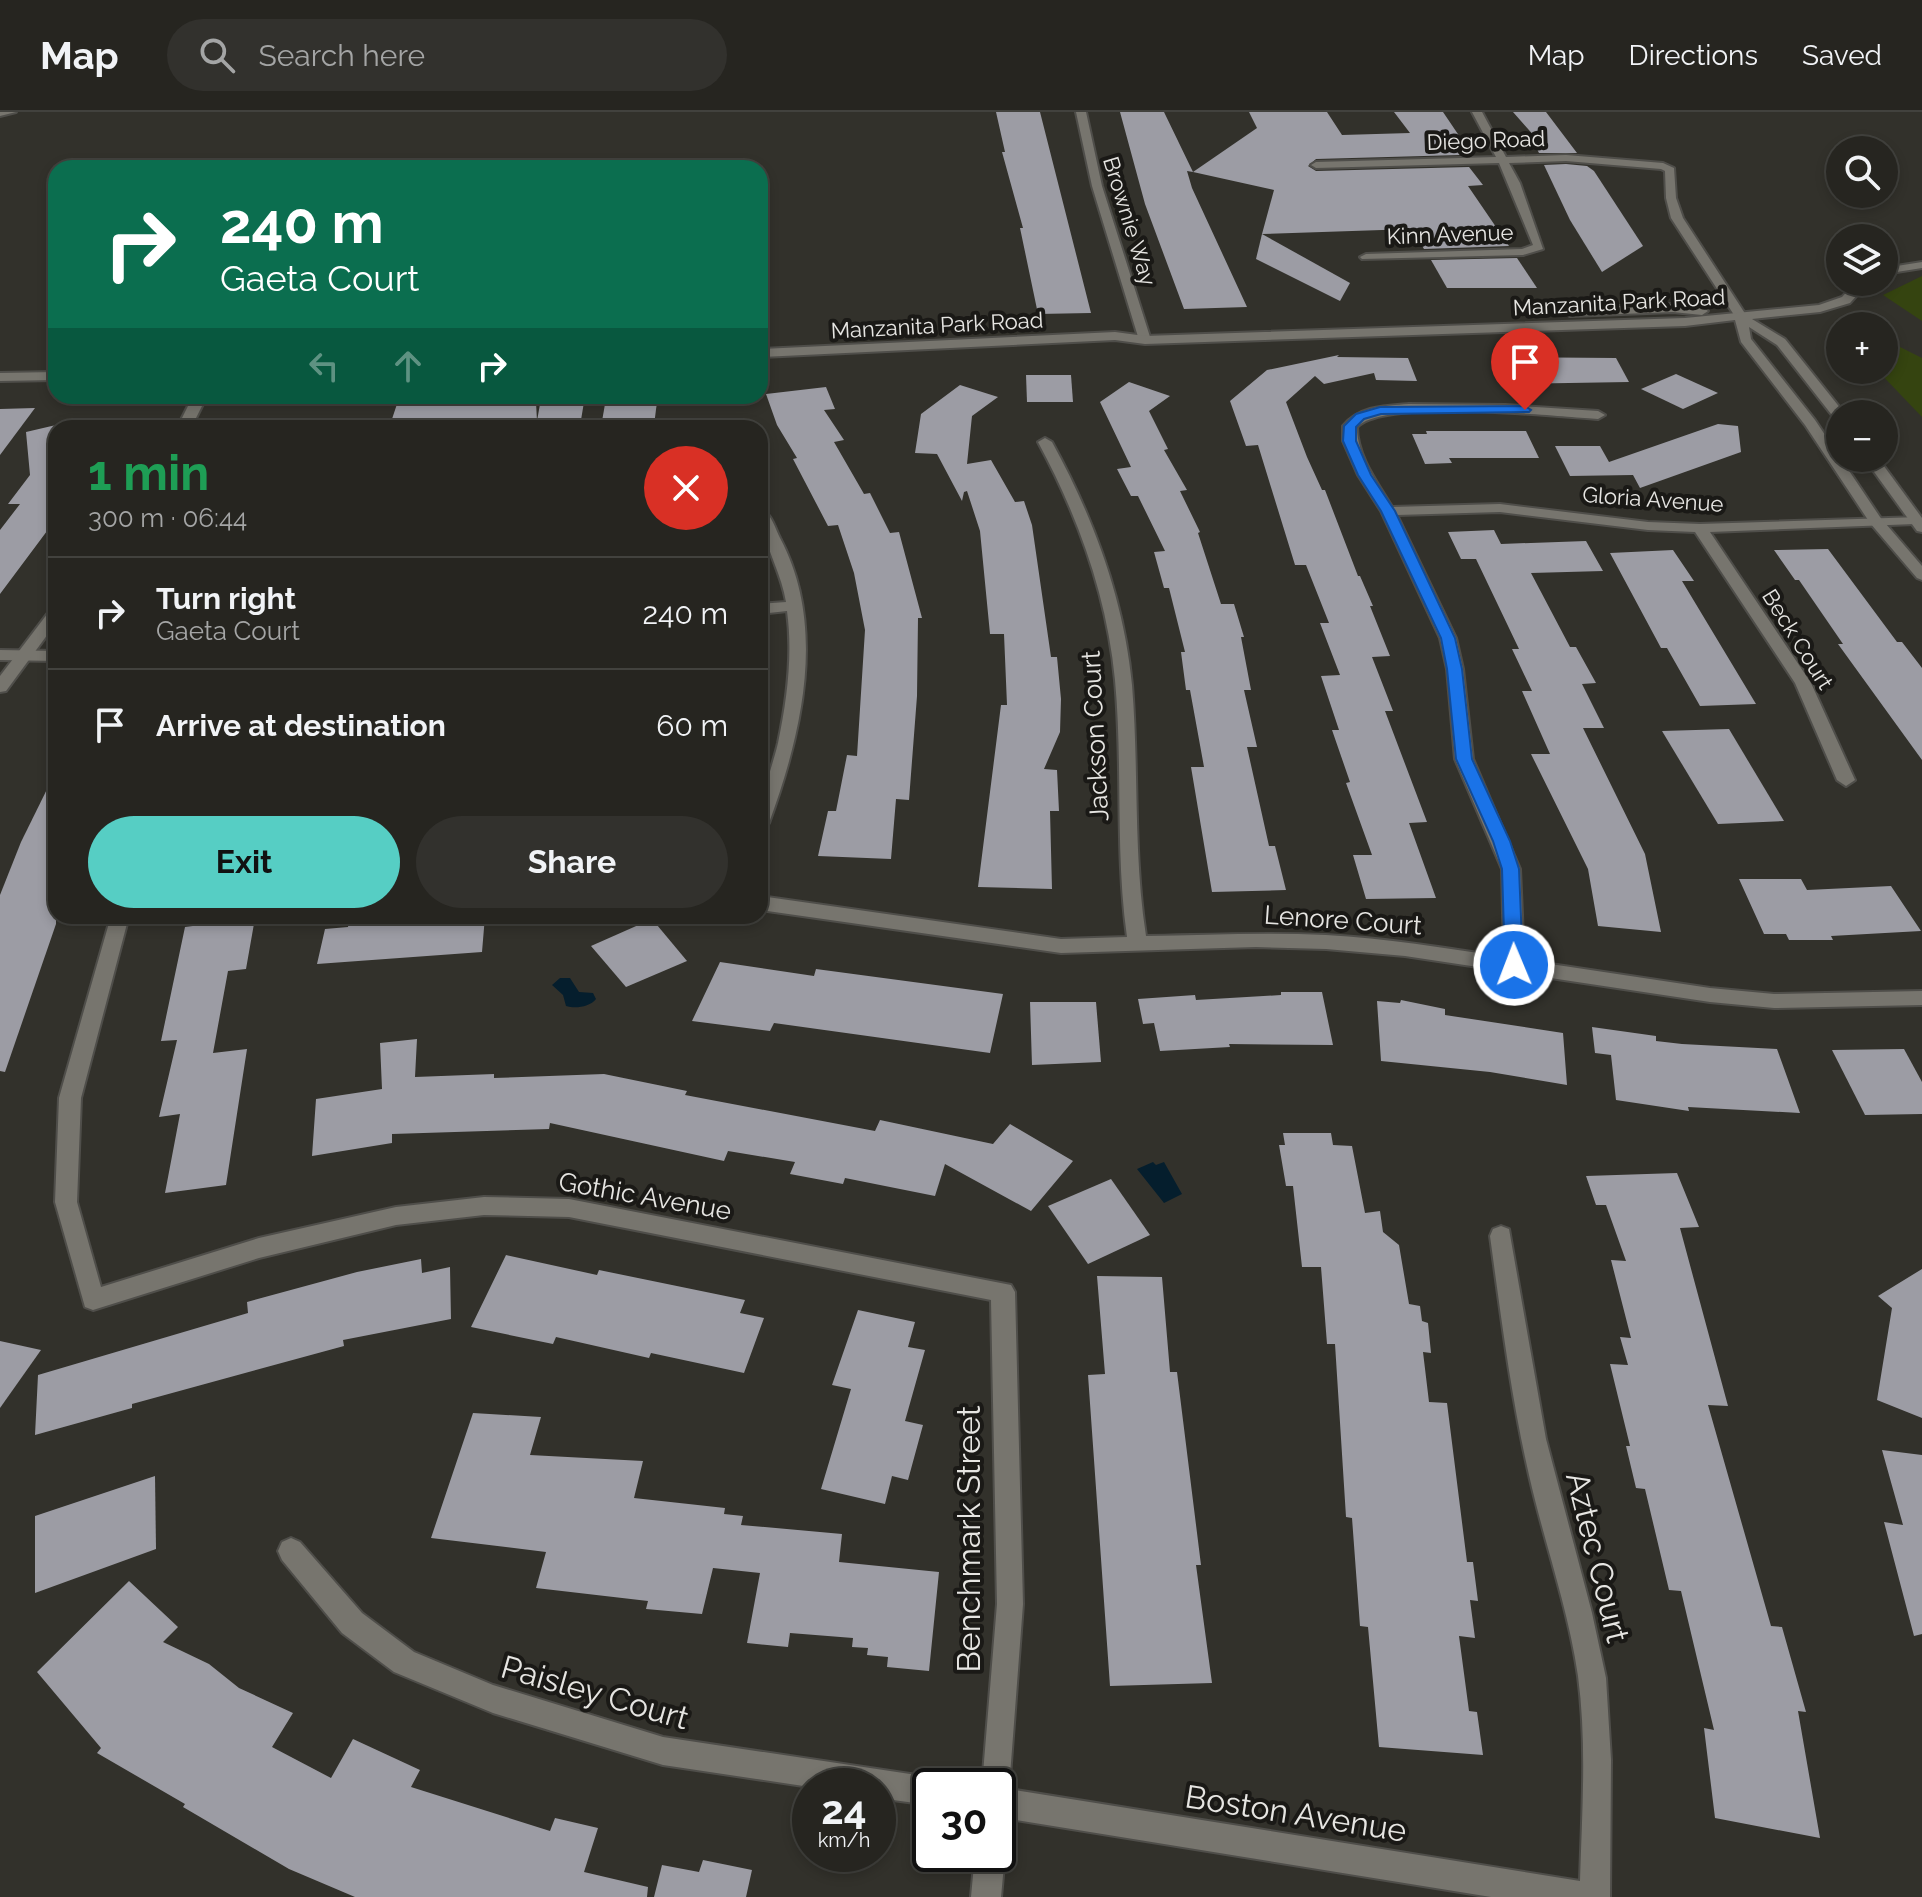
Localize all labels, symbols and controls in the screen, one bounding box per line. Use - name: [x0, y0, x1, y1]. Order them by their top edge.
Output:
- search box: [167, 19, 727, 91]
- text: Map: [40, 33, 119, 78]
- icon: search: [195, 33, 239, 77]
- text: Search here: [259, 38, 425, 73]
- text: Map: [1528, 39, 1585, 72]
- text: Directions: [1629, 39, 1758, 72]
- text: Saved: [1802, 39, 1882, 72]
- street label: Diego Road: [1426, 125, 1546, 155]
- map controls: [1826, 136, 1898, 472]
- button: search: [1826, 136, 1898, 208]
- street label: Brownie Way: [1098, 153, 1162, 289]
- text: 240 m: [220, 190, 384, 256]
- icon: right: [88, 192, 192, 296]
- street label: Kinn Avenue: [1386, 219, 1514, 249]
- button: layers: [1826, 224, 1898, 296]
- text: Gaeta Court: [220, 257, 419, 299]
- street label: Manzanita Park Road: [1512, 283, 1726, 321]
- street label: Manzanita Park Road: [830, 306, 1044, 344]
- button: +: [1826, 312, 1898, 384]
- pin: [1491, 328, 1559, 410]
- icon: arrive: [1503, 340, 1547, 384]
- icon: left: [302, 344, 346, 388]
- icon: ahead: [386, 344, 430, 388]
- icon: right: [470, 344, 514, 388]
- button: −: [1826, 400, 1898, 472]
- text: 1 min: [88, 445, 209, 501]
- button: close: [644, 446, 728, 530]
- street label: Gloria Avenue: [1582, 481, 1725, 517]
- text: 300 m · 06:44: [88, 503, 247, 533]
- text: Turn right: [156, 581, 296, 616]
- street label: Beck Court: [1757, 584, 1839, 694]
- icon: right: [88, 591, 132, 635]
- text: 240 m: [642, 596, 728, 631]
- text: Gaeta Court: [156, 616, 300, 646]
- street label: Jackson Court: [1076, 650, 1114, 822]
- icon: arrive: [88, 703, 132, 747]
- text: Arrive at destination: [156, 708, 446, 743]
- text: 60 m: [656, 708, 728, 743]
- button: Exit: [88, 816, 400, 908]
- button: Share: [416, 816, 728, 908]
- street label: Lenore Court: [1263, 900, 1423, 940]
- position arrow: [1472, 923, 1556, 1007]
- street label: Gothic Avenue: [556, 1166, 734, 1226]
- street label: Benchmark Street: [950, 1405, 987, 1672]
- street label: Aztec Court: [1559, 1468, 1637, 1646]
- street label: Paisley Court: [497, 1648, 693, 1736]
- speed limit sign: 30: [912, 1768, 1016, 1872]
- street label: Boston Avenue: [1183, 1777, 1409, 1849]
- text: 24: [821, 1786, 867, 1833]
- text: km/h: [818, 1828, 870, 1852]

